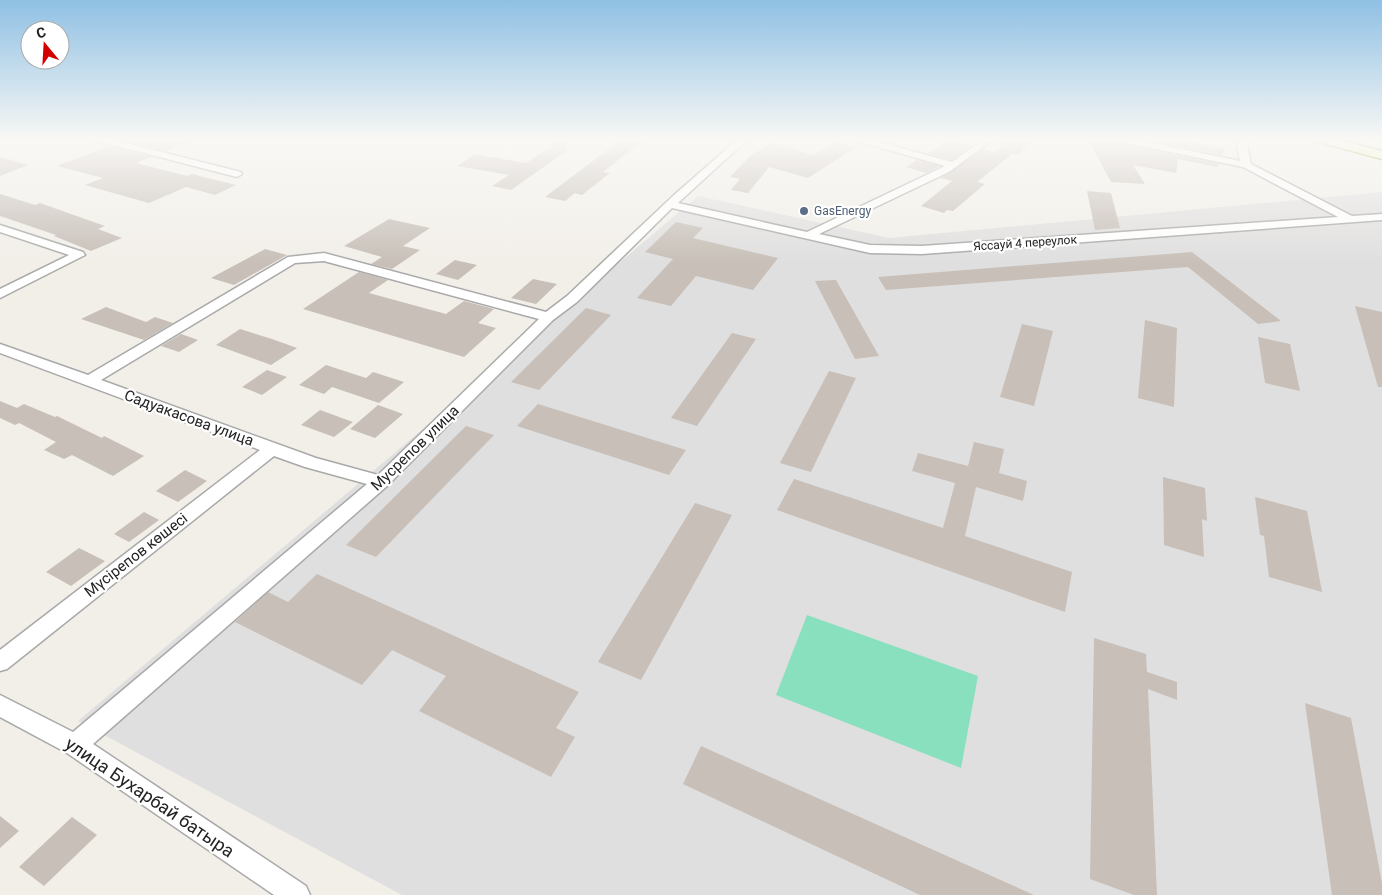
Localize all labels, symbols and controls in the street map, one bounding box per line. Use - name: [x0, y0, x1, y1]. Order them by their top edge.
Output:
- north arrow: [20, 20, 70, 70]
- text: С: [34, 24, 48, 42]
- place label: GasEnergy: [814, 204, 871, 218]
- marker: GasEnergy: [798, 205, 810, 217]
- street label: Яссауй 4 переулок: [973, 232, 1078, 254]
- street label: Садуакасова улица: [122, 386, 256, 450]
- street label: Мусрепов улица: [367, 402, 463, 494]
- street label: Мүсірепов көшесі: [81, 509, 191, 601]
- street label: улица Бухарбай батыра: [62, 733, 238, 861]

